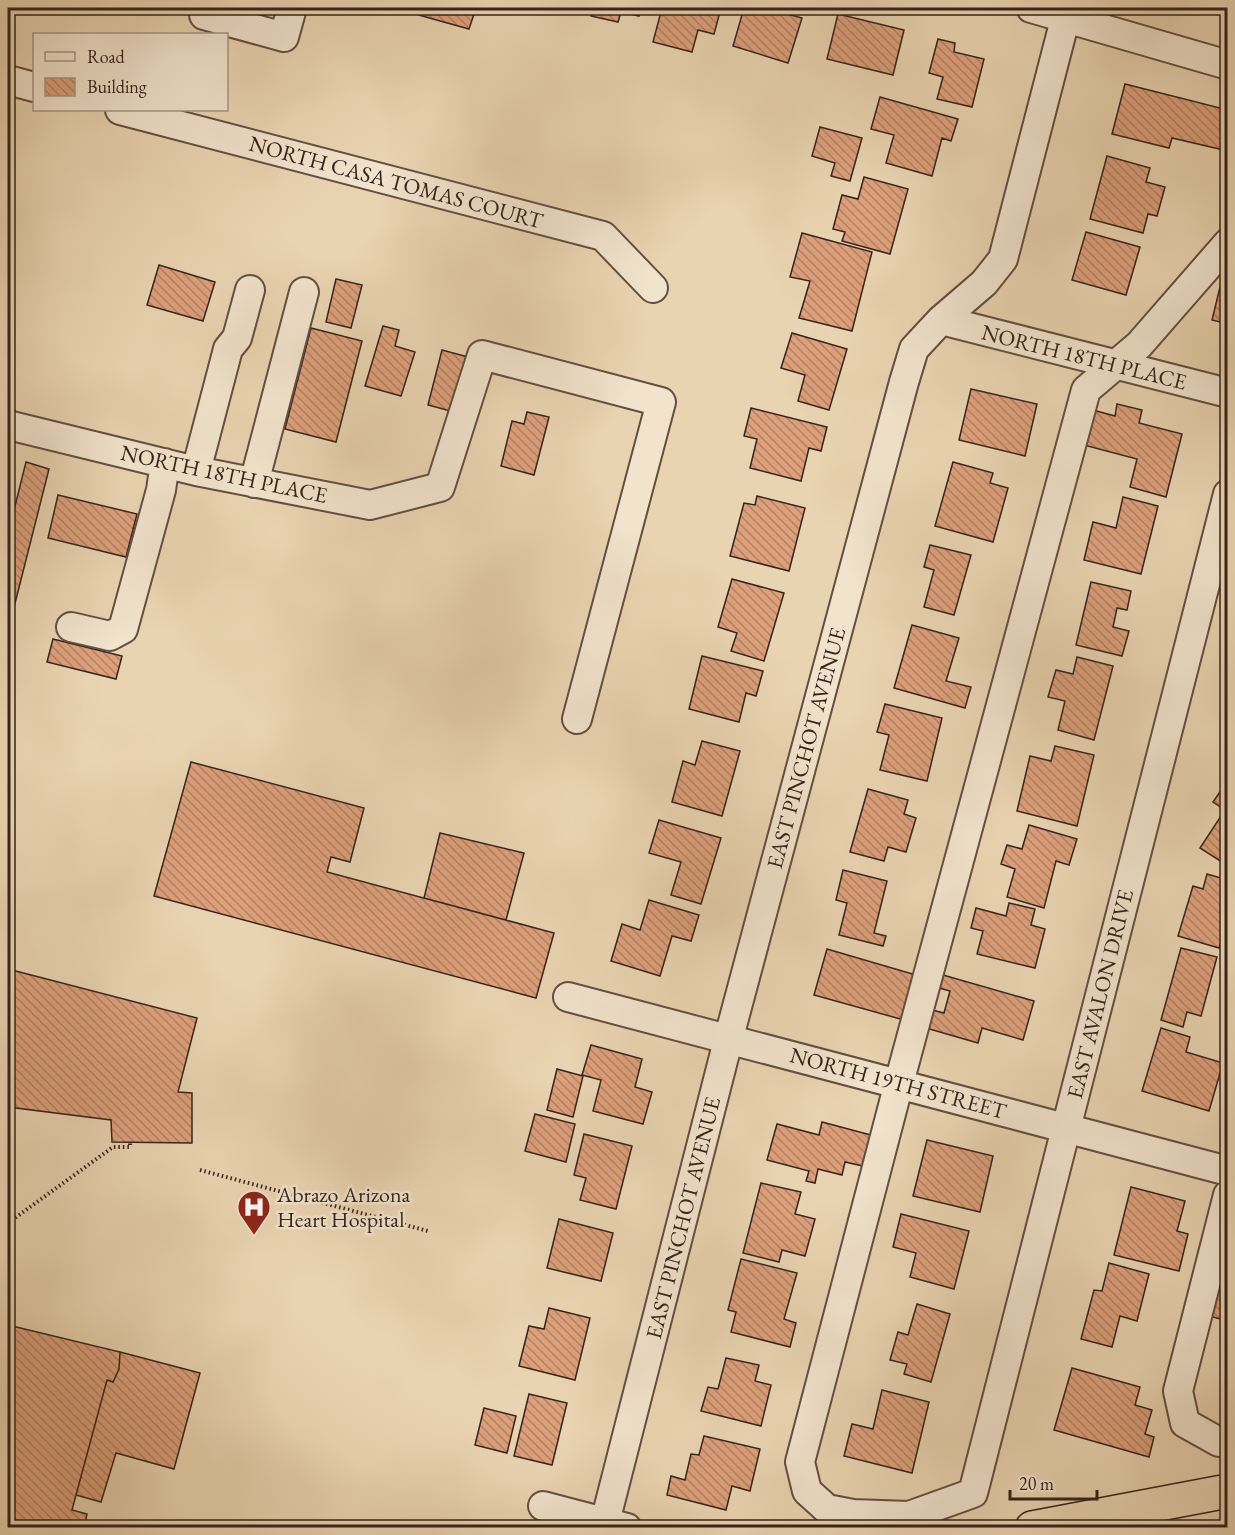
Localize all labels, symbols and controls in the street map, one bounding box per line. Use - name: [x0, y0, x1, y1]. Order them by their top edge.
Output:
- legend: [33, 33, 228, 111]
- text: Road: [87, 45, 126, 68]
- text: Building: [87, 75, 147, 98]
- street label: NORTH CASA TOMAS COURT: [246, 129, 546, 235]
- street label: NORTH 18TH PLACE: [978, 317, 1190, 397]
- street label: NORTH 18TH PLACE: [118, 438, 330, 510]
- street label: EAST PINCHOT AVENUE: [760, 624, 852, 872]
- street label: EAST AVALON DRIVE: [1060, 886, 1140, 1102]
- street label: NORTH 19TH STREET: [787, 1040, 1010, 1126]
- street label: EAST PINCHOT AVENUE: [639, 1094, 727, 1342]
- place label: Abrazo Arizona Heart Hospital: [276, 1180, 411, 1234]
- hospital icon: Abrazo Arizona Heart Hospital: [236, 1189, 272, 1236]
- scale bar: [1010, 1463, 1097, 1501]
- text: 20 m: [1019, 1472, 1054, 1495]

